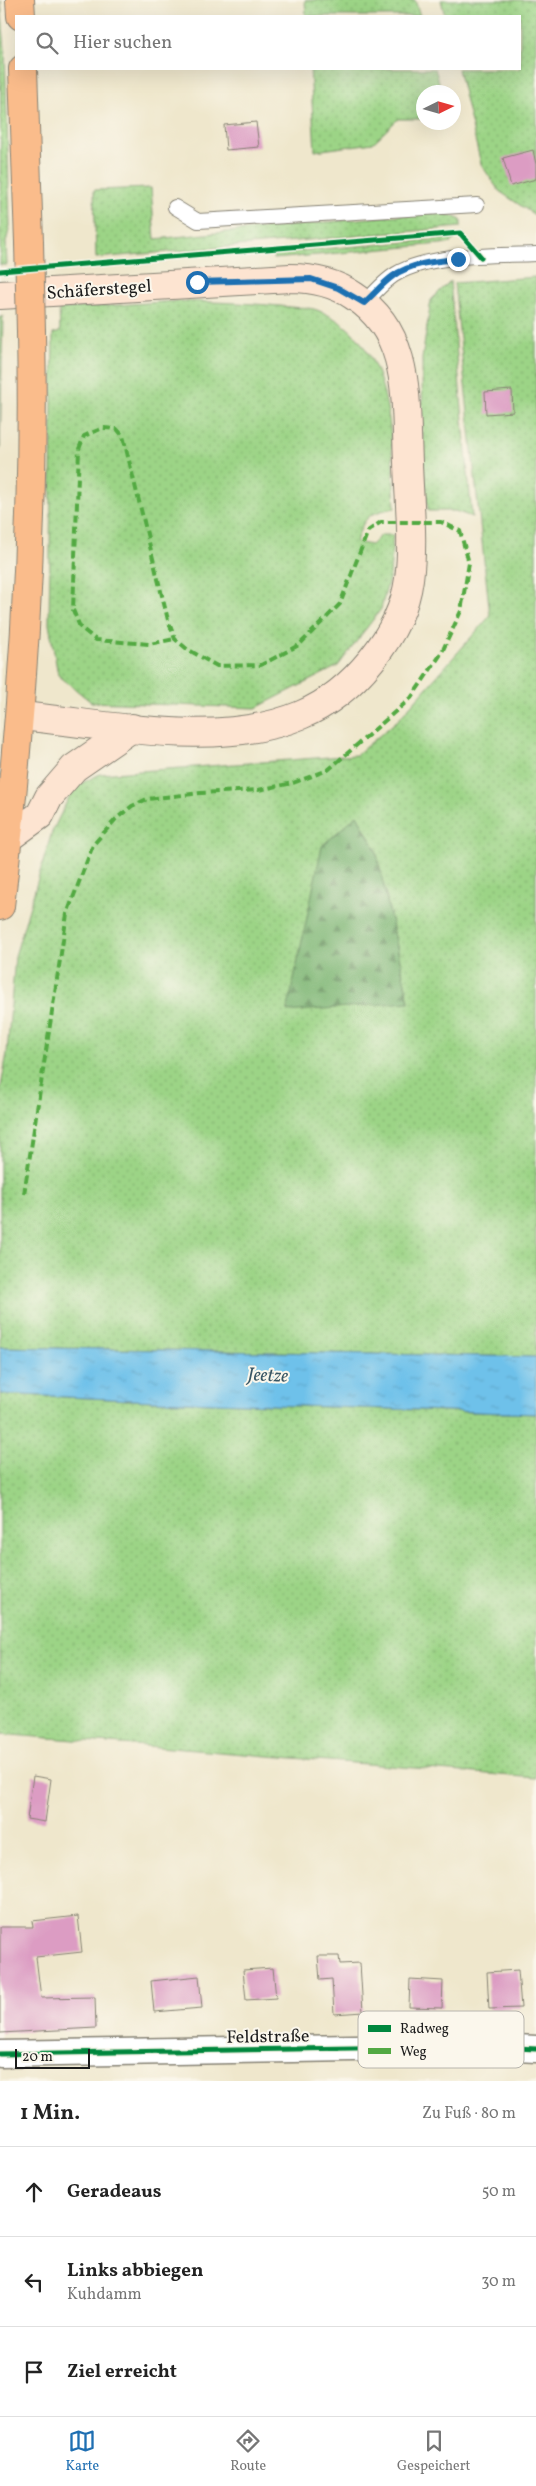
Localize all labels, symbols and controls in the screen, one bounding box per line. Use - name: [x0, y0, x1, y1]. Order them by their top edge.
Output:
- search box: [15, 15, 521, 70]
- icon: search: [33, 29, 61, 57]
- text: Hier suchen: [73, 30, 172, 56]
- north arrow: [416, 85, 461, 130]
- route end: [447, 248, 470, 271]
- route start: [186, 271, 209, 294]
- street label: Schäferstegel: [46, 274, 152, 307]
- water label: Jeetze: [245, 1362, 289, 1390]
- legend: [358, 2011, 524, 2068]
- text: Radweg: [400, 2020, 449, 2039]
- street label: Feldstraße: [226, 2024, 310, 2051]
- text: Weg: [400, 2043, 427, 2062]
- scale bar: [15, 2046, 90, 2069]
- text: 20 m: [22, 2048, 53, 2067]
- text: 1 Min.: [20, 2099, 80, 2128]
- text: Zu Fuß · 80 m: [422, 2103, 516, 2125]
- icon: ahead: [20, 2178, 48, 2206]
- text: Geradeaus: [67, 2179, 162, 2205]
- text: 50 m: [482, 2181, 516, 2203]
- text: Links abbiegen: [67, 2258, 204, 2284]
- icon: left: [20, 2268, 48, 2296]
- text: 30 m: [481, 2271, 516, 2293]
- text: Kuhdamm: [67, 2284, 142, 2306]
- icon: arrive: [20, 2358, 48, 2386]
- text: Ziel erreicht: [67, 2359, 177, 2385]
- tab: Karte: [65, 2427, 99, 2476]
- tab: Route: [230, 2427, 266, 2476]
- tab: Gespeichert: [397, 2427, 471, 2476]

